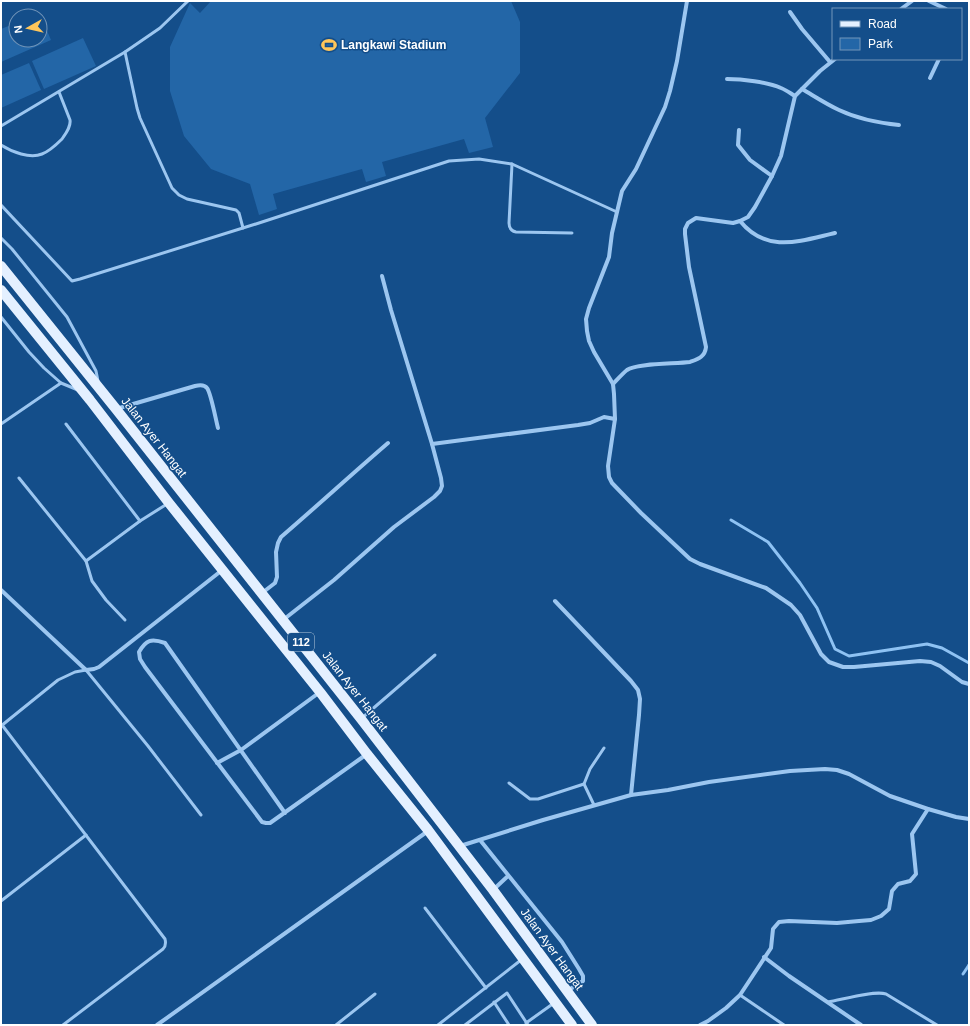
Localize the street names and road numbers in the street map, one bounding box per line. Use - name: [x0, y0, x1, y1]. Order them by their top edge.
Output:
- street label: Jalan Ayer Hangat: [118, 394, 190, 480]
- road number: 112: [288, 633, 314, 651]
- street label: Jalan Ayer Hangat: [319, 648, 391, 734]
- street label: Jalan Ayer Hangat: [518, 905, 587, 993]

